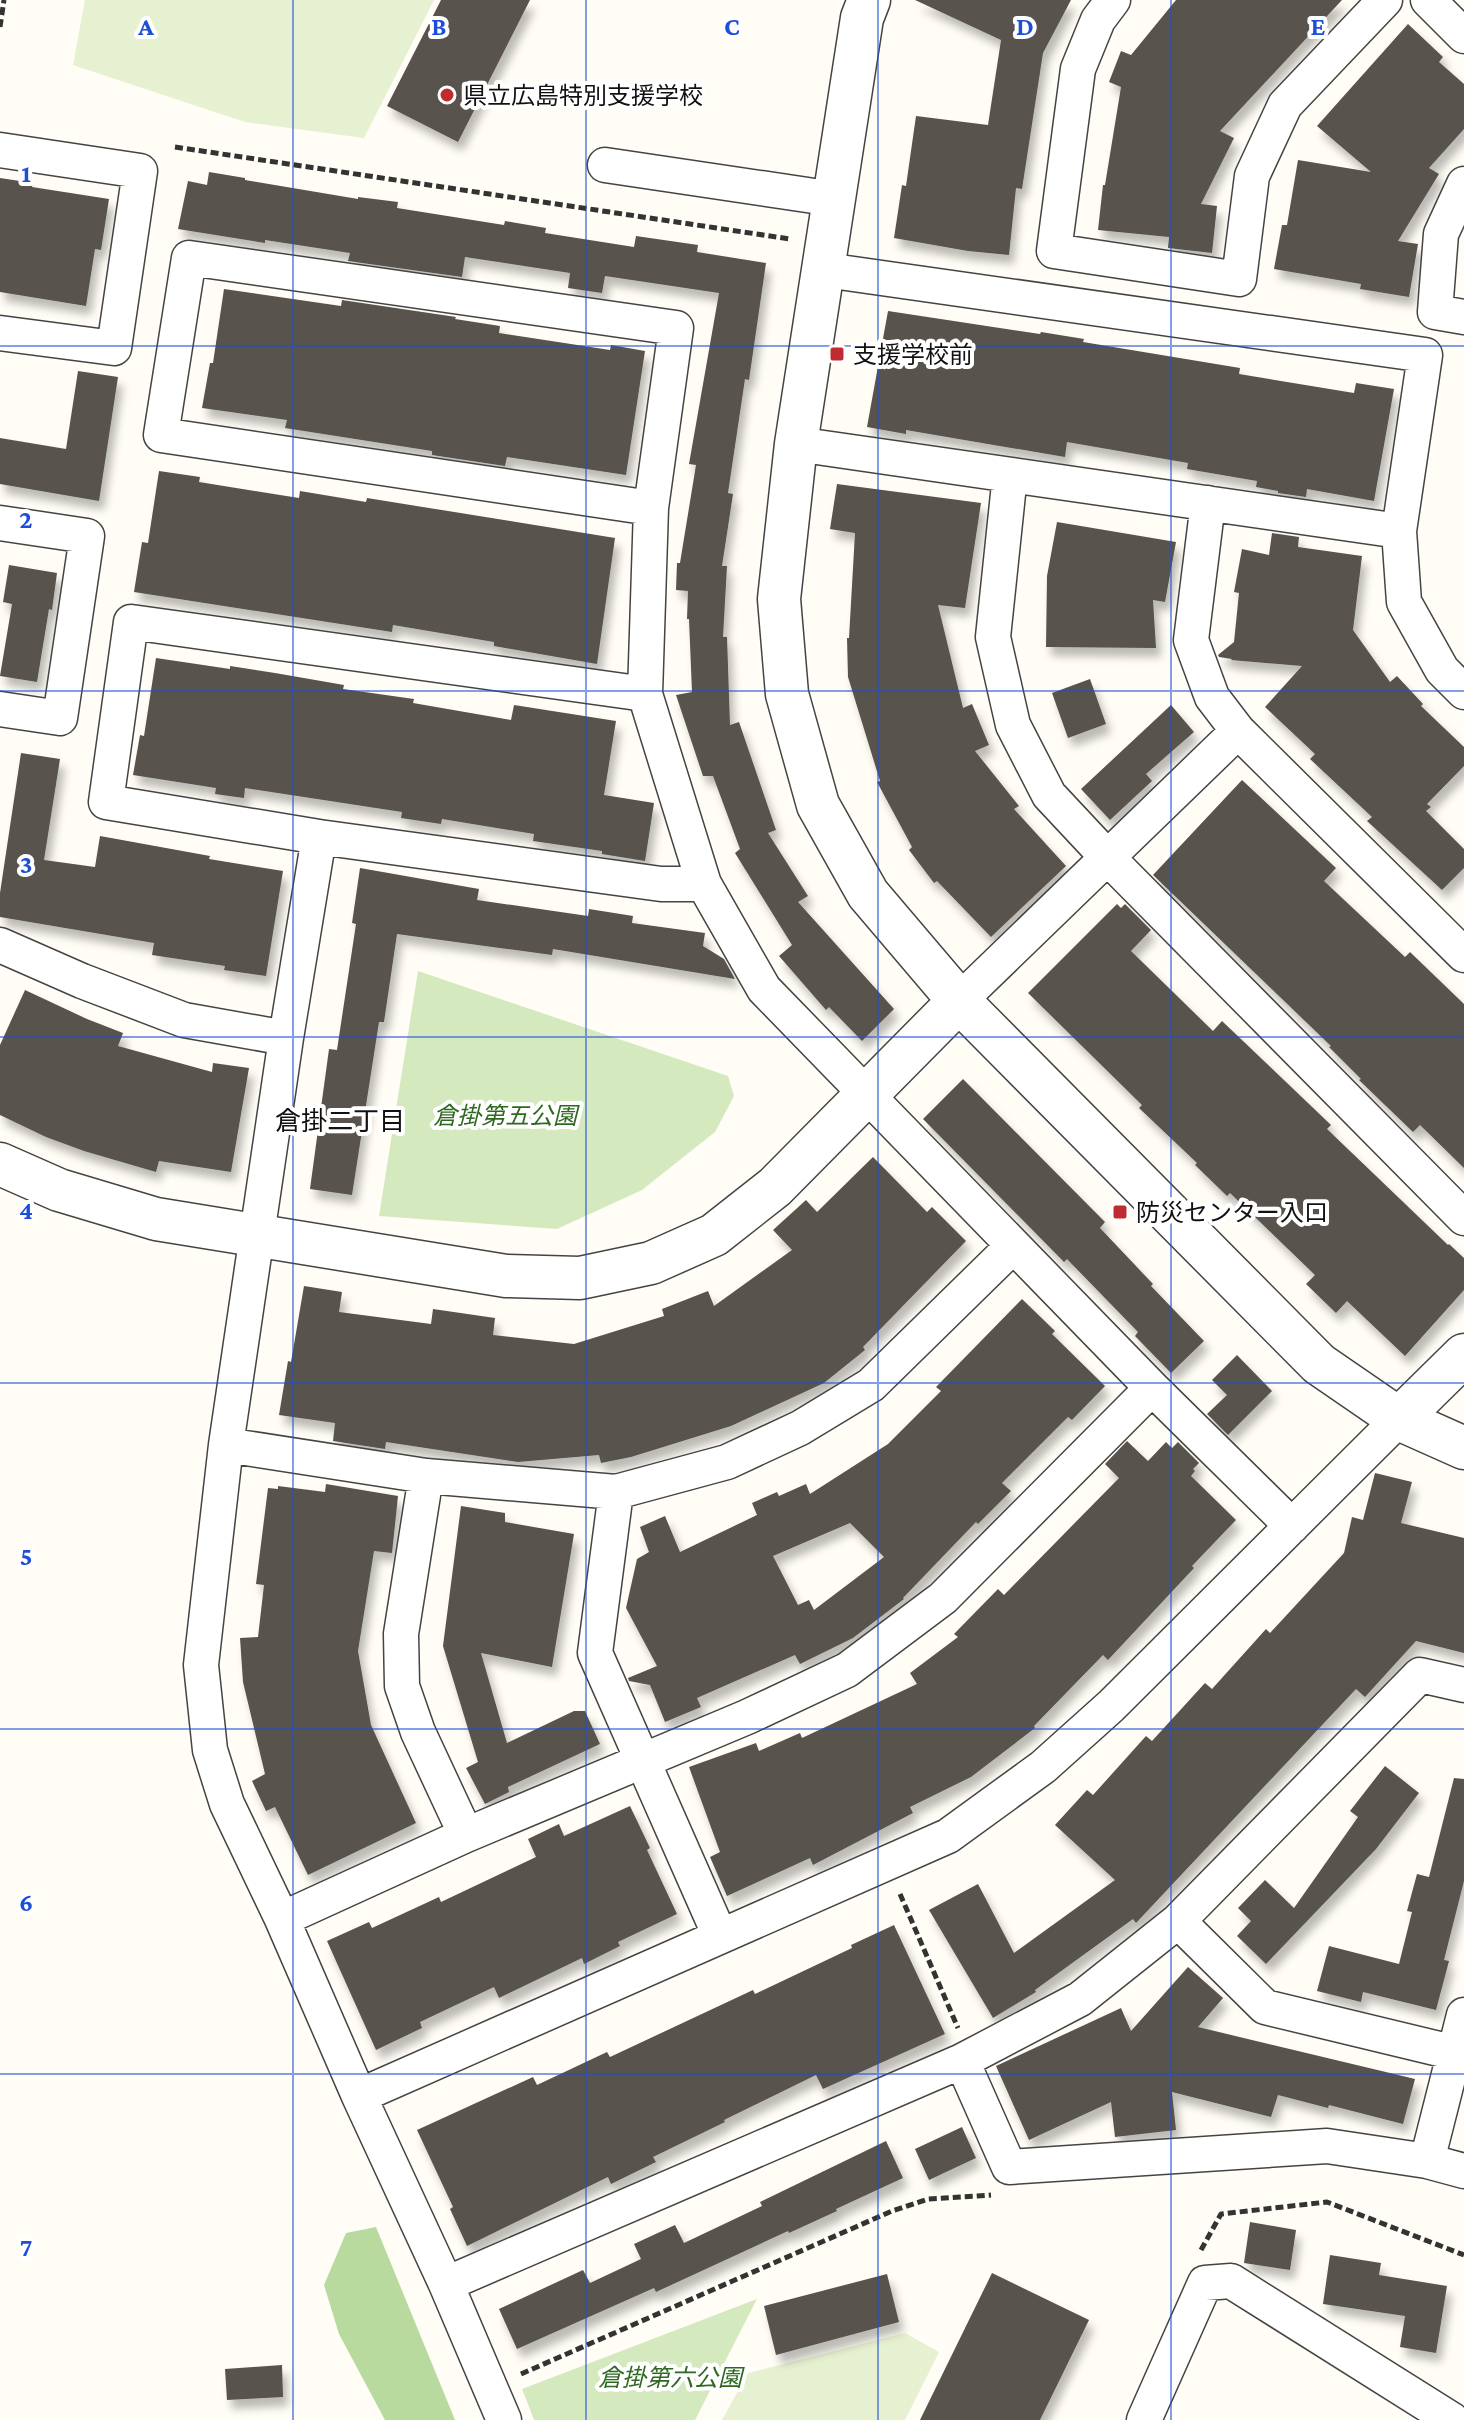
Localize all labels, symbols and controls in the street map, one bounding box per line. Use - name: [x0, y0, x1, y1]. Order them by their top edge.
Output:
- text: A: [137, 12, 154, 41]
- text: B: [431, 12, 447, 41]
- text: C: [724, 12, 740, 41]
- text: D: [1016, 12, 1034, 41]
- text: E: [1311, 12, 1326, 41]
- place label: 県立広島特別支援学校: [463, 82, 703, 109]
- marker: 県立広島特別支援学校: [438, 86, 456, 104]
- text: 1: [21, 159, 31, 188]
- place label: 支援学校前: [853, 341, 973, 368]
- marker: 支援学校前: [828, 345, 846, 363]
- text: 2: [19, 505, 33, 534]
- text: 3: [20, 850, 32, 879]
- park label: 倉掛第五公園: [433, 1102, 580, 1129]
- district label: 倉掛二丁目: [275, 1107, 405, 1136]
- text: 4: [19, 1196, 33, 1225]
- place label: 防災センター入口: [1136, 1199, 1328, 1226]
- marker: 防災センター入口: [1111, 1203, 1129, 1221]
- text: 5: [20, 1542, 32, 1571]
- text: 6: [19, 1888, 33, 1917]
- text: 7: [20, 2233, 32, 2262]
- park label: 倉掛第六公園: [598, 2364, 745, 2391]

